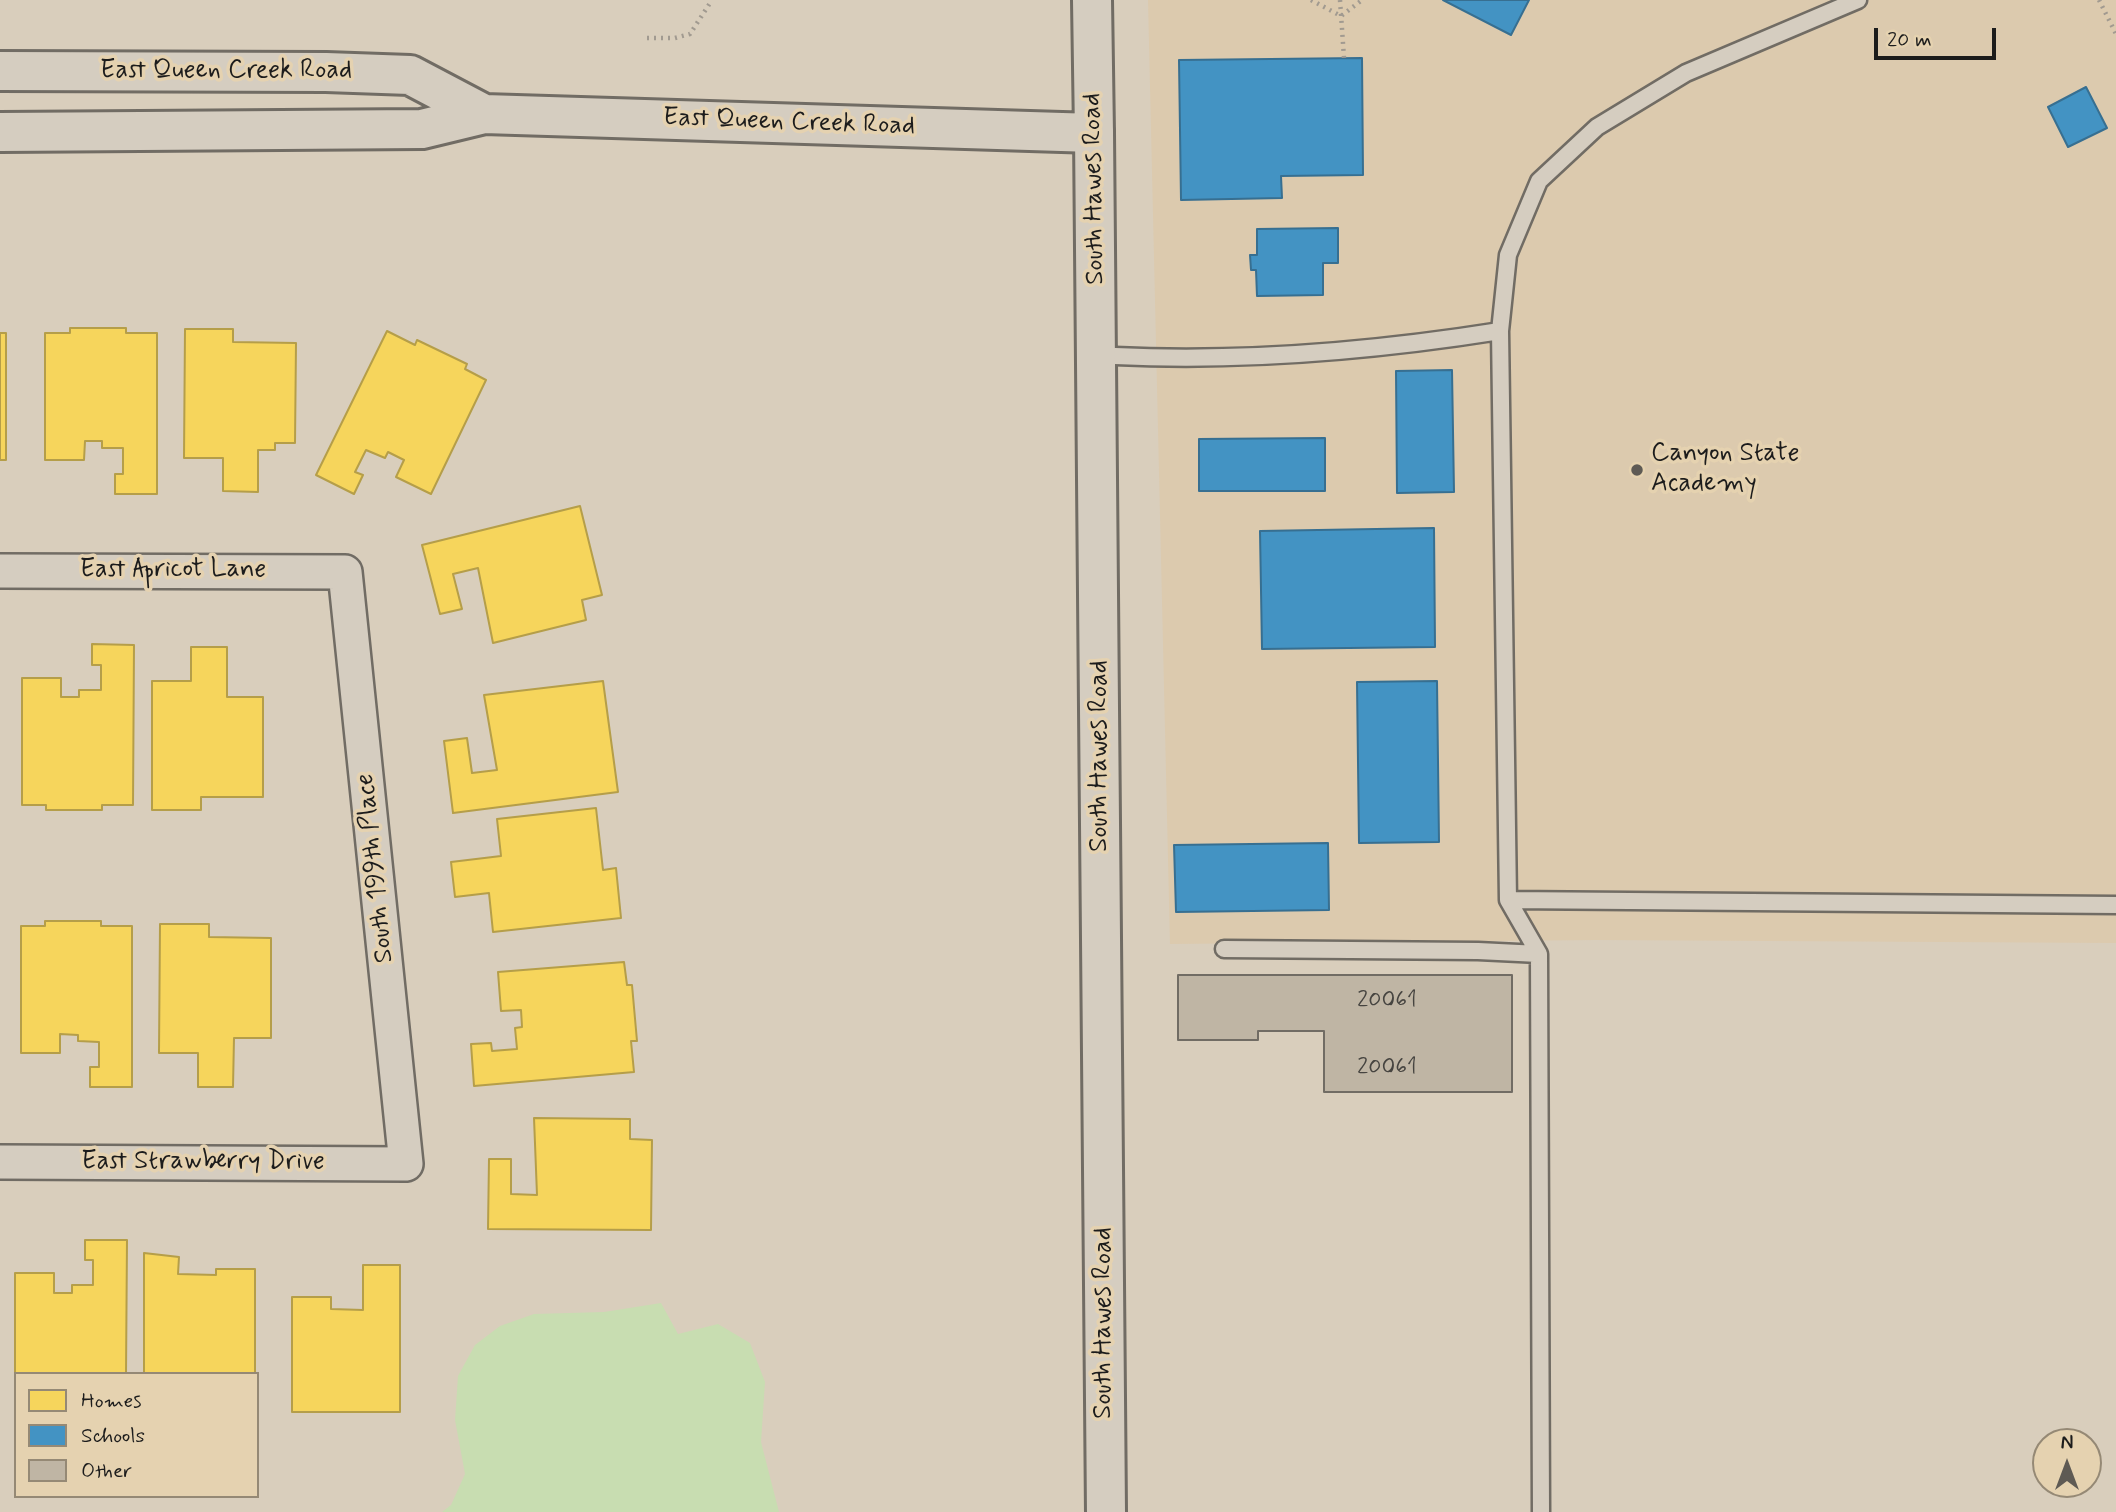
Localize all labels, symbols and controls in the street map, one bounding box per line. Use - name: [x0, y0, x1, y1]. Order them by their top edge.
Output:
- scale bar: [1878, 14, 2000, 58]
- text: 20 m: [1887, 26, 1932, 54]
- street label: East Queen Creek Road: [100, 56, 352, 88]
- street label: South Hawes Road: [1078, 93, 1112, 285]
- street label: East Queen Creek Road: [663, 103, 915, 143]
- place label: Canyon State Academy: [1651, 439, 1800, 500]
- marker: Canyon State Academy: [1629, 462, 1645, 478]
- street label: East Apricot Lane: [80, 555, 266, 587]
- street label: South Hawes Road: [1085, 660, 1117, 852]
- street label: South 199th Place: [351, 772, 401, 964]
- house number: 20061: [1357, 987, 1417, 1015]
- house number: 20061: [1357, 1054, 1417, 1082]
- street label: East Strawberry Drive: [81, 1147, 325, 1179]
- street label: South Hawes Road: [1089, 1227, 1121, 1419]
- legend: [14, 1372, 259, 1498]
- text: Homes: [81, 1387, 141, 1415]
- text: Schools: [81, 1422, 145, 1450]
- north arrow: [2032, 1428, 2102, 1498]
- text: N: [2061, 1431, 2073, 1456]
- text: Other: [81, 1457, 132, 1485]

